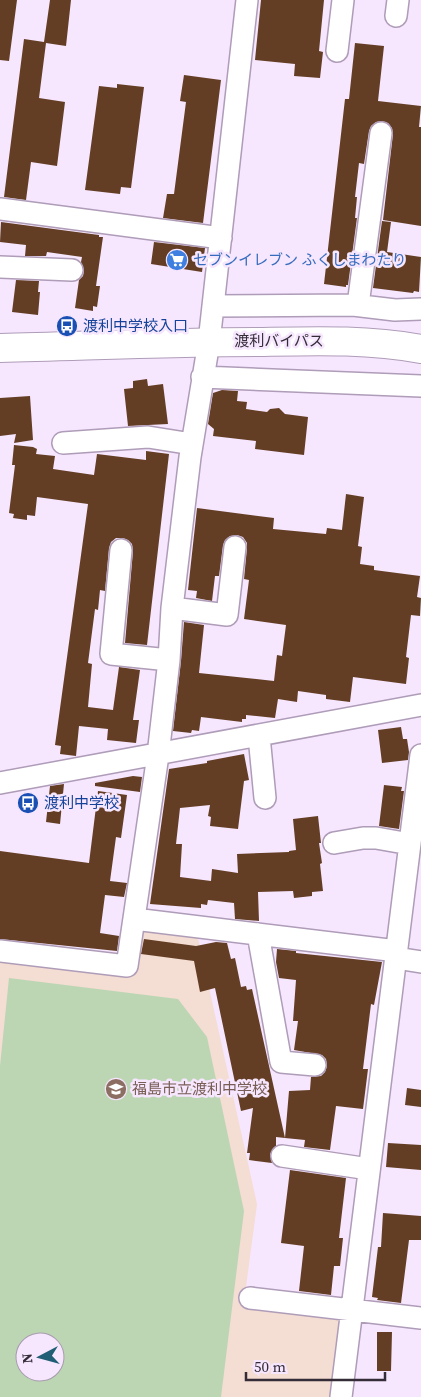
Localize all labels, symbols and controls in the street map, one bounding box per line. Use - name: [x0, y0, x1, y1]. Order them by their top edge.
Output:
- supermarket icon: セブンイレブン ふくしまわたり: [165, 248, 189, 272]
- place label: セブンイレブン ふくしまわたり: [193, 249, 407, 270]
- bus stop icon: 渡利中学校入口: [55, 314, 79, 338]
- place label: 渡利中学校入口: [83, 315, 188, 336]
- street label: 渡利バイパス: [234, 330, 324, 351]
- bus stop icon: 渡利中学校: [16, 791, 40, 815]
- place label: 渡利中学校: [44, 792, 119, 813]
- school or university icon: 福島市立渡利中学校: [104, 1077, 128, 1101]
- place label: 福島市立渡利中学校: [132, 1078, 267, 1099]
- north arrow: [15, 1332, 65, 1382]
- scale bar: [246, 1350, 385, 1382]
- text: N: [17, 1352, 38, 1364]
- text: 50 m: [254, 1356, 286, 1377]

